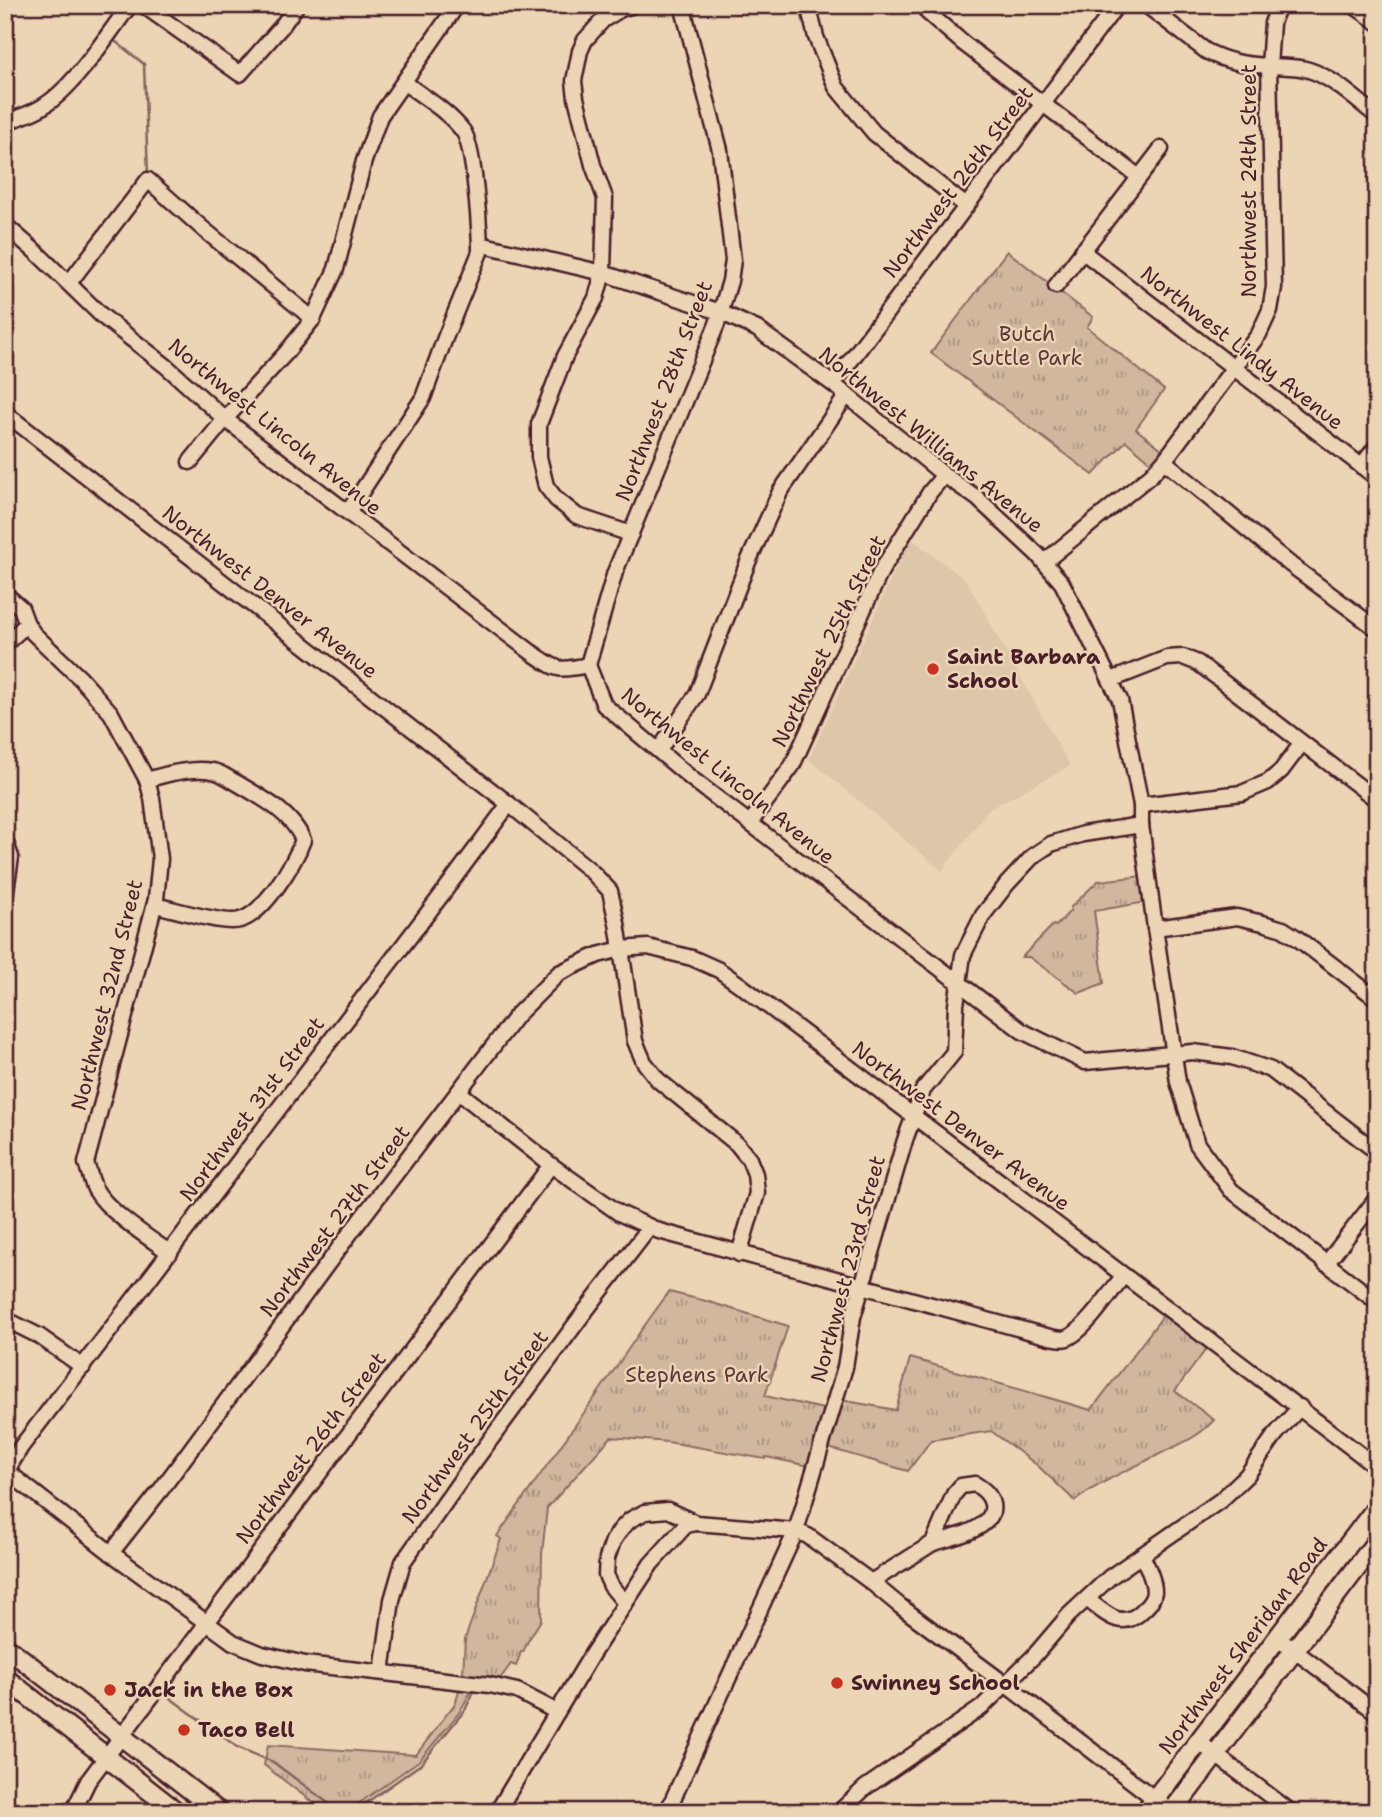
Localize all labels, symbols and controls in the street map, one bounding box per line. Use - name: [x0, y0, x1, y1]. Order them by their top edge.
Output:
- street label: Northwest 24th Street: [1235, 64, 1263, 298]
- street label: Northwest 26th Street: [876, 80, 1040, 284]
- street label: Northwest Lindy Avenue: [1135, 260, 1349, 436]
- street label: Northwest 28th Street: [609, 277, 719, 505]
- park label: Butch Suttle Park: [971, 320, 1083, 372]
- street label: Northwest Lincoln Avenue: [162, 332, 388, 522]
- street label: Northwest Williams Avenue: [813, 341, 1049, 539]
- street label: Northwest Denver Avenue: [156, 499, 384, 685]
- street label: Northwest 25th Street: [765, 530, 893, 752]
- place label: Saint Barbara School: [947, 643, 1101, 695]
- marker: Saint Barbara School: [925, 661, 941, 677]
- street label: Northwest Lincoln Avenue: [615, 681, 841, 871]
- street label: Northwest 32nd Street: [65, 877, 149, 1113]
- street label: Northwest 31st Street: [173, 1011, 331, 1207]
- street label: Northwest Denver Avenue: [846, 1035, 1076, 1217]
- street label: Northwest 27th Street: [254, 1119, 416, 1323]
- street label: Northwest 23rd Street: [804, 1152, 892, 1386]
- street label: Northwest 25th Street: [395, 1325, 555, 1529]
- street label: Northwest 26th Street: [229, 1346, 393, 1550]
- park label: Stephens Park: [625, 1361, 769, 1389]
- street label: Northwest Sheridan Road: [1152, 1532, 1334, 1760]
- place label: Swinney School: [851, 1669, 1020, 1697]
- marker: Swinney School: [829, 1675, 845, 1691]
- place label: Jack in the Box: [124, 1676, 293, 1704]
- marker: Jack in the Box: [102, 1682, 118, 1698]
- place label: Taco Bell: [198, 1716, 294, 1744]
- marker: Taco Bell: [176, 1722, 192, 1738]

